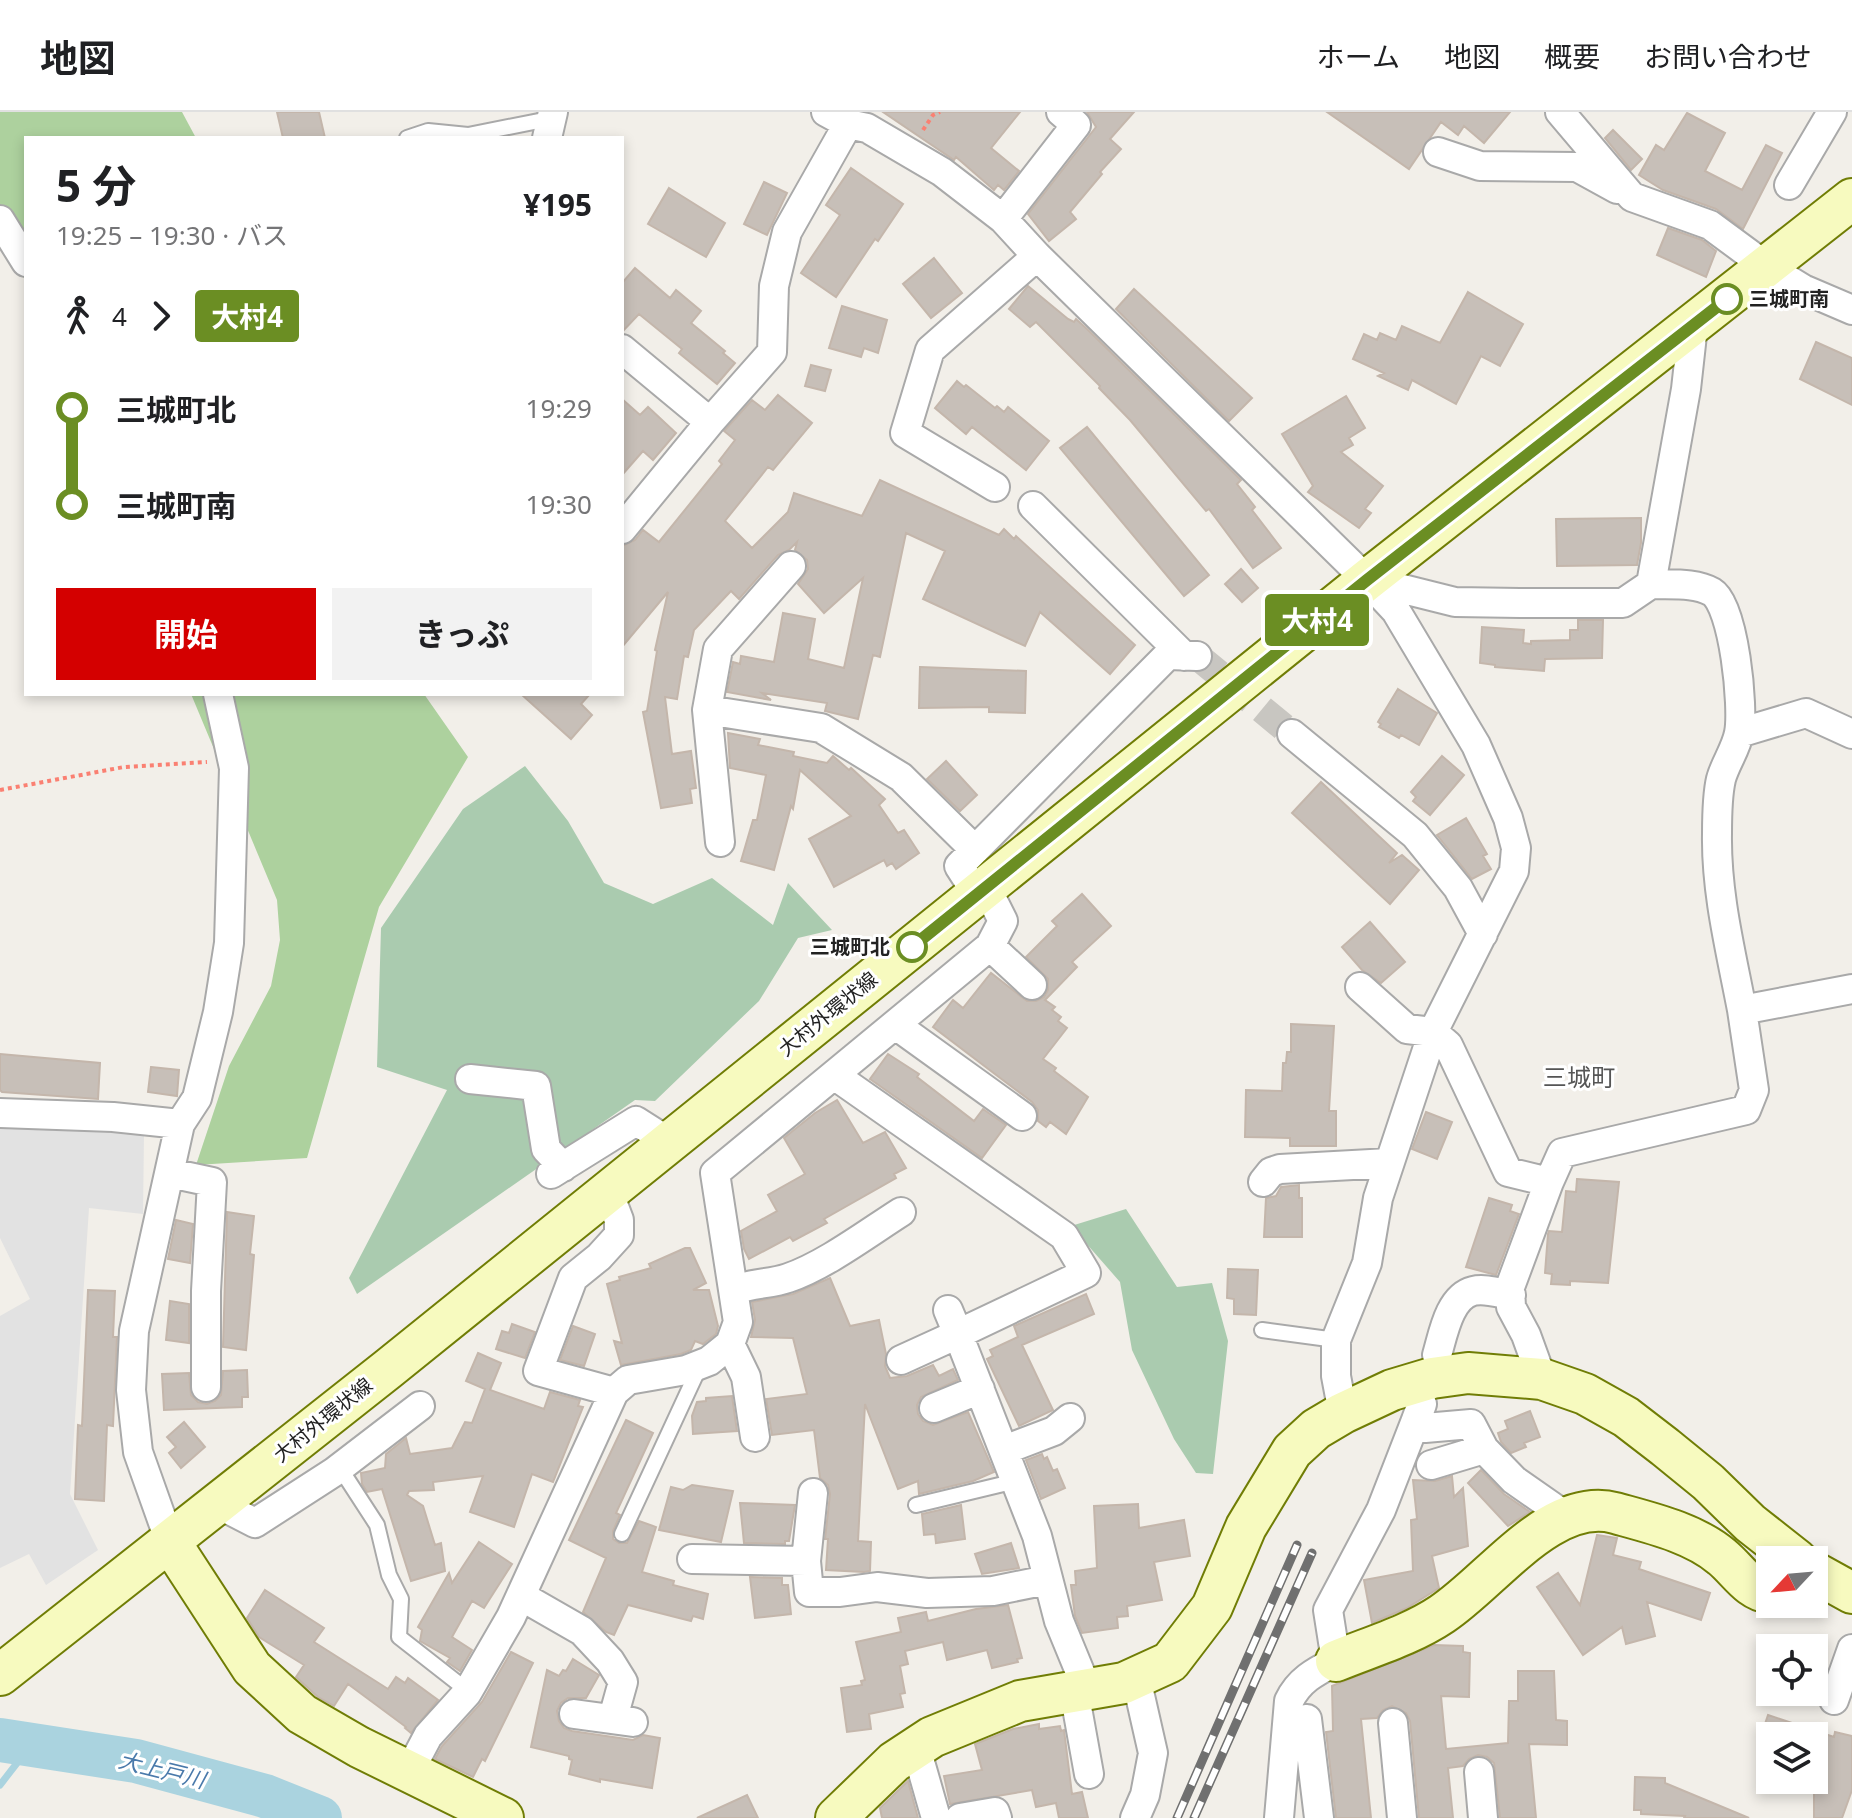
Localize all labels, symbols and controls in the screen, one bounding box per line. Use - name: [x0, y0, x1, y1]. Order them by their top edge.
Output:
- text: 地図: [40, 31, 116, 83]
- text: ホーム: [1317, 37, 1400, 75]
- text: 地図: [1444, 37, 1500, 75]
- text: 概要: [1544, 37, 1600, 75]
- text: お問い合わせ: [1644, 37, 1812, 75]
- text: 5 分: [56, 155, 137, 215]
- text: ¥195: [523, 184, 592, 225]
- text: 19:25 – 19:30 · バス: [56, 217, 288, 253]
- marker: 三城町南: [1712, 284, 1742, 314]
- place label: 三城町南: [1749, 285, 1829, 312]
- icon: walk: [56, 294, 100, 338]
- icon: forward: [139, 294, 183, 338]
- text: 大村4: [211, 297, 283, 335]
- text: 4: [112, 298, 127, 334]
- text: 三城町北: [116, 389, 236, 430]
- text: 19:29: [526, 390, 592, 426]
- text: 三城町南: [116, 485, 236, 526]
- text: 19:30: [526, 486, 592, 522]
- button: 開始: [56, 588, 316, 680]
- button: きっぷ: [332, 588, 592, 680]
- line badge: 大村4: [1271, 594, 1363, 646]
- text: 大村4: [1281, 601, 1353, 639]
- marker: 三城町北: [897, 932, 927, 962]
- place label: 三城町北: [810, 933, 890, 960]
- street label: 大村外環状線: [773, 965, 883, 1062]
- district label: 三城町: [1543, 1060, 1615, 1093]
- street label: 大村外環状線: [268, 1371, 378, 1468]
- north arrow: [1756, 1546, 1828, 1618]
- map controls: [1756, 1546, 1828, 1794]
- button: locate: [1756, 1634, 1828, 1706]
- button: layers: [1756, 1722, 1828, 1794]
- water label: 大上戸川: [116, 1744, 210, 1795]

